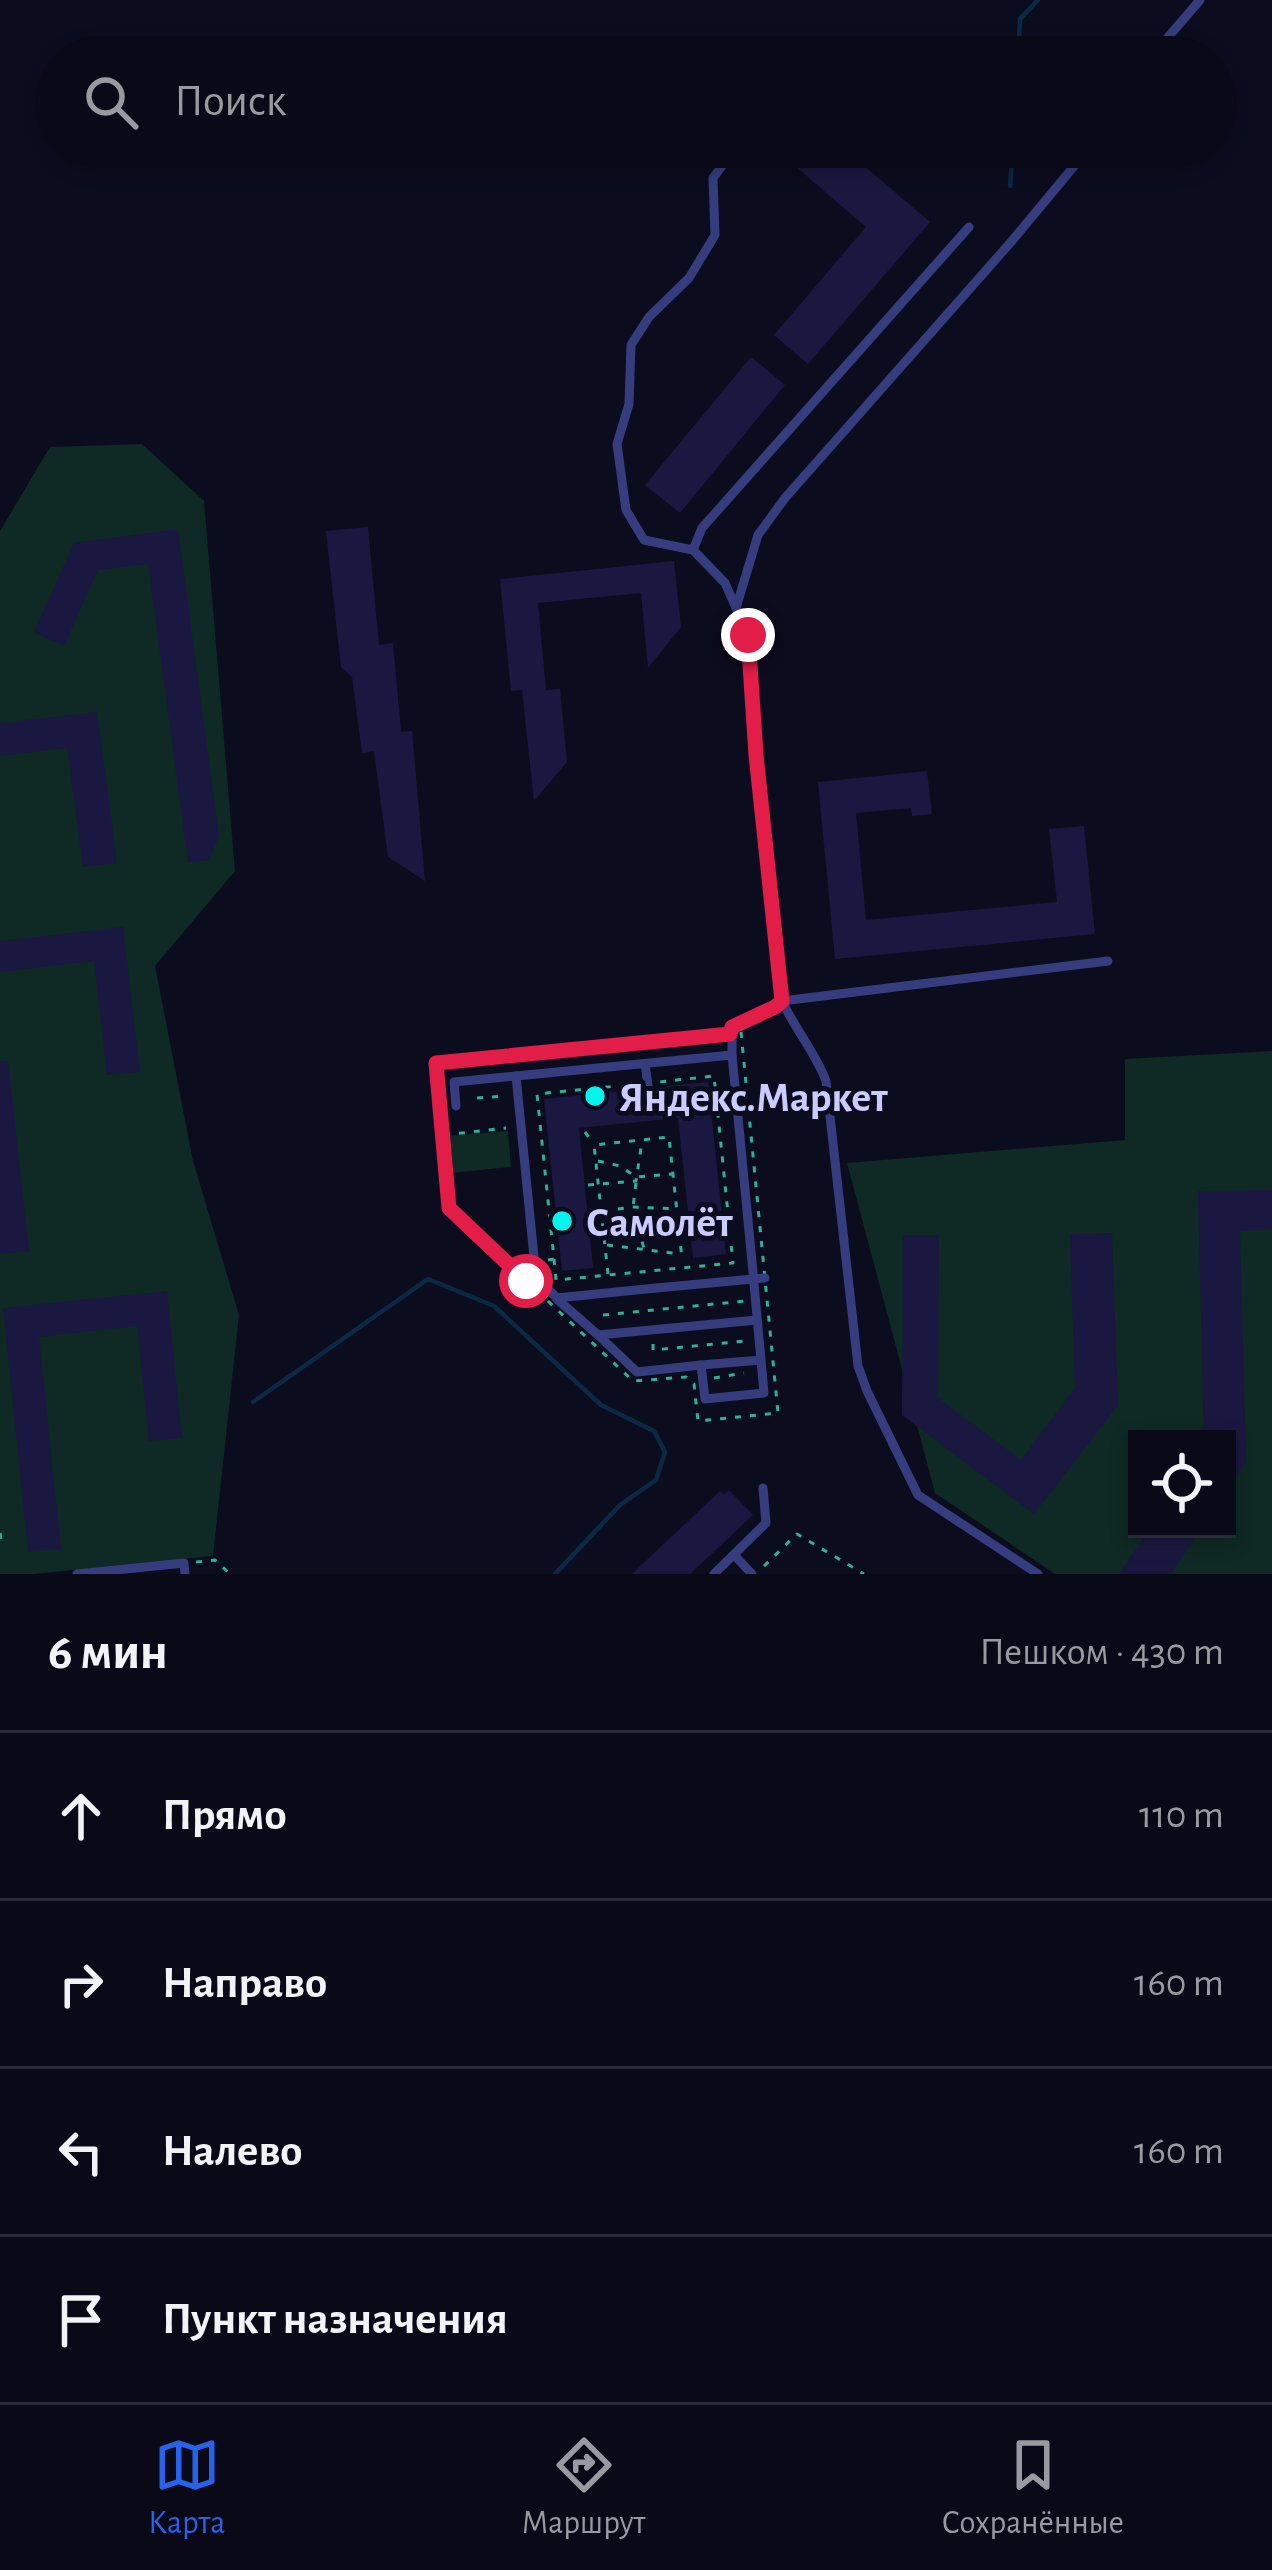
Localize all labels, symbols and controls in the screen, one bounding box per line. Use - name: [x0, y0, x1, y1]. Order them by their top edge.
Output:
- search box: [36, 36, 1236, 168]
- icon: search: [78, 69, 144, 135]
- text: Поиск: [174, 79, 286, 124]
- route end: [721, 608, 775, 662]
- place label: Яндекс.Маркет: [619, 1077, 888, 1119]
- marker: Яндекс.Маркет: [582, 1083, 608, 1109]
- place label: Самолёт: [586, 1202, 733, 1244]
- marker: Самолёт: [549, 1208, 575, 1234]
- route start: [499, 1254, 553, 1308]
- map controls: [1128, 1430, 1236, 1538]
- button: locate: [1128, 1430, 1236, 1538]
- text: 6 мин: [48, 1627, 168, 1678]
- text: Пешком · 430 m: [979, 1633, 1224, 1672]
- icon: ahead: [48, 1783, 114, 1849]
- text: Прямо: [162, 1793, 287, 1838]
- text: 110 m: [1139, 1796, 1224, 1835]
- icon: right: [48, 1951, 114, 2017]
- text: Направо: [162, 1961, 327, 2006]
- text: 160 m: [1134, 1964, 1224, 2003]
- icon: left: [48, 2119, 114, 2185]
- text: Налево: [162, 2129, 302, 2174]
- text: 160 m: [1134, 2132, 1224, 2171]
- icon: arrive: [48, 2287, 114, 2353]
- text: Пункт назначения: [162, 2297, 508, 2342]
- tab: Карта: [148, 2432, 225, 2544]
- tab: Маршрут: [522, 2432, 645, 2544]
- tab: Сохранённые: [942, 2432, 1124, 2544]

